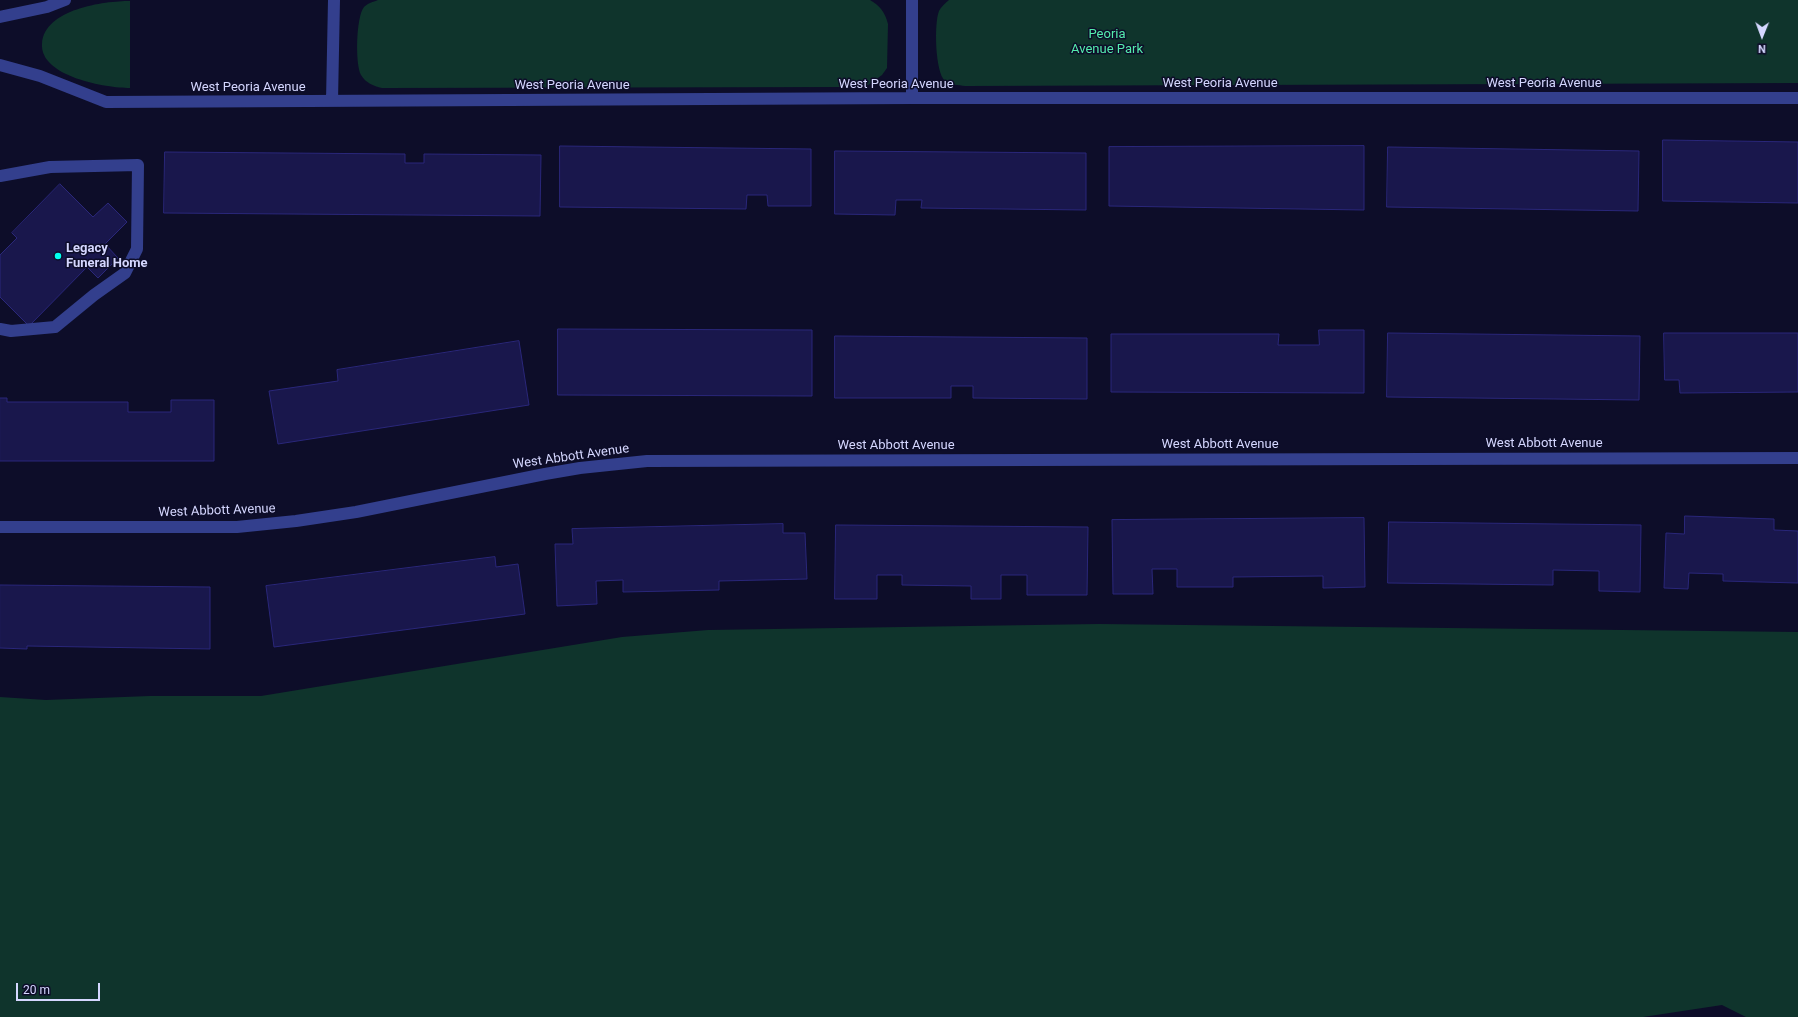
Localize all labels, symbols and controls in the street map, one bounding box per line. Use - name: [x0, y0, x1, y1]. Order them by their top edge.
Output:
- north arrow: [1742, 16, 1782, 56]
- park label: Peoria Avenue Park: [1071, 27, 1143, 58]
- text: N: [1758, 42, 1766, 55]
- street label: West Peoria Avenue: [1162, 76, 1278, 92]
- street label: West Peoria Avenue: [1486, 76, 1602, 92]
- street label: West Peoria Avenue: [838, 77, 954, 93]
- street label: West Peoria Avenue: [514, 78, 630, 94]
- street label: West Peoria Avenue: [190, 80, 306, 96]
- place label: Legacy Funeral Home: [66, 241, 148, 272]
- marker: Legacy Funeral Home: [53, 251, 63, 261]
- street label: West Abbott Avenue: [1485, 436, 1603, 452]
- street label: West Abbott Avenue: [1161, 437, 1279, 453]
- street label: West Abbott Avenue: [837, 438, 955, 454]
- street label: West Abbott Avenue: [512, 441, 630, 473]
- street label: West Abbott Avenue: [158, 501, 276, 521]
- scale bar: [18, 975, 102, 1001]
- text: 20 m: [23, 983, 50, 997]

